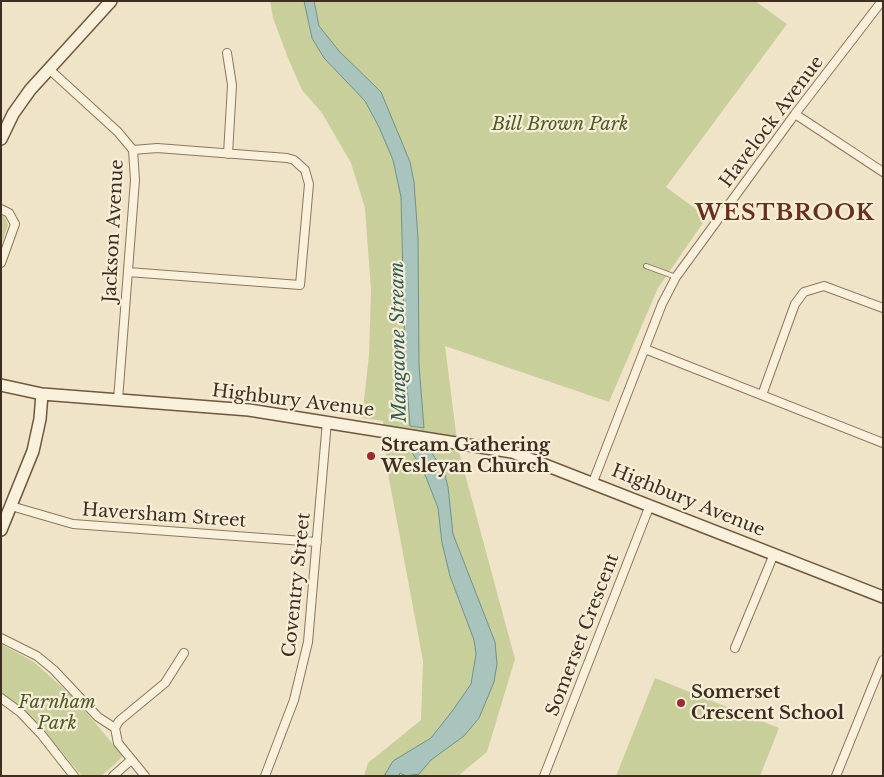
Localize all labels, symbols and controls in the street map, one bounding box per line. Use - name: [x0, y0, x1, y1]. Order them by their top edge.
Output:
- street label: Havelock Avenue: [715, 52, 829, 192]
- park label: Bill Brown Park: [492, 114, 628, 136]
- street label: Jackson Avenue: [99, 159, 129, 303]
- district label: WESTBROOK: [694, 201, 876, 227]
- water label: Mangaone Stream: [386, 261, 412, 423]
- street label: Highbury Avenue: [211, 380, 375, 422]
- place label: Stream Gathering Wesleyan Church: [381, 435, 550, 478]
- marker: Stream Gathering Wesleyan Church: [365, 450, 377, 462]
- street label: Highbury Avenue: [608, 460, 768, 542]
- street label: Haversham Street: [81, 499, 247, 533]
- street label: Coventry Street: [279, 512, 315, 658]
- street label: Somerset Crescent: [542, 551, 624, 719]
- place label: Somerset Crescent School: [691, 682, 844, 724]
- park label: Farnham Park: [18, 692, 96, 734]
- marker: Somerset Crescent School: [675, 697, 687, 709]

